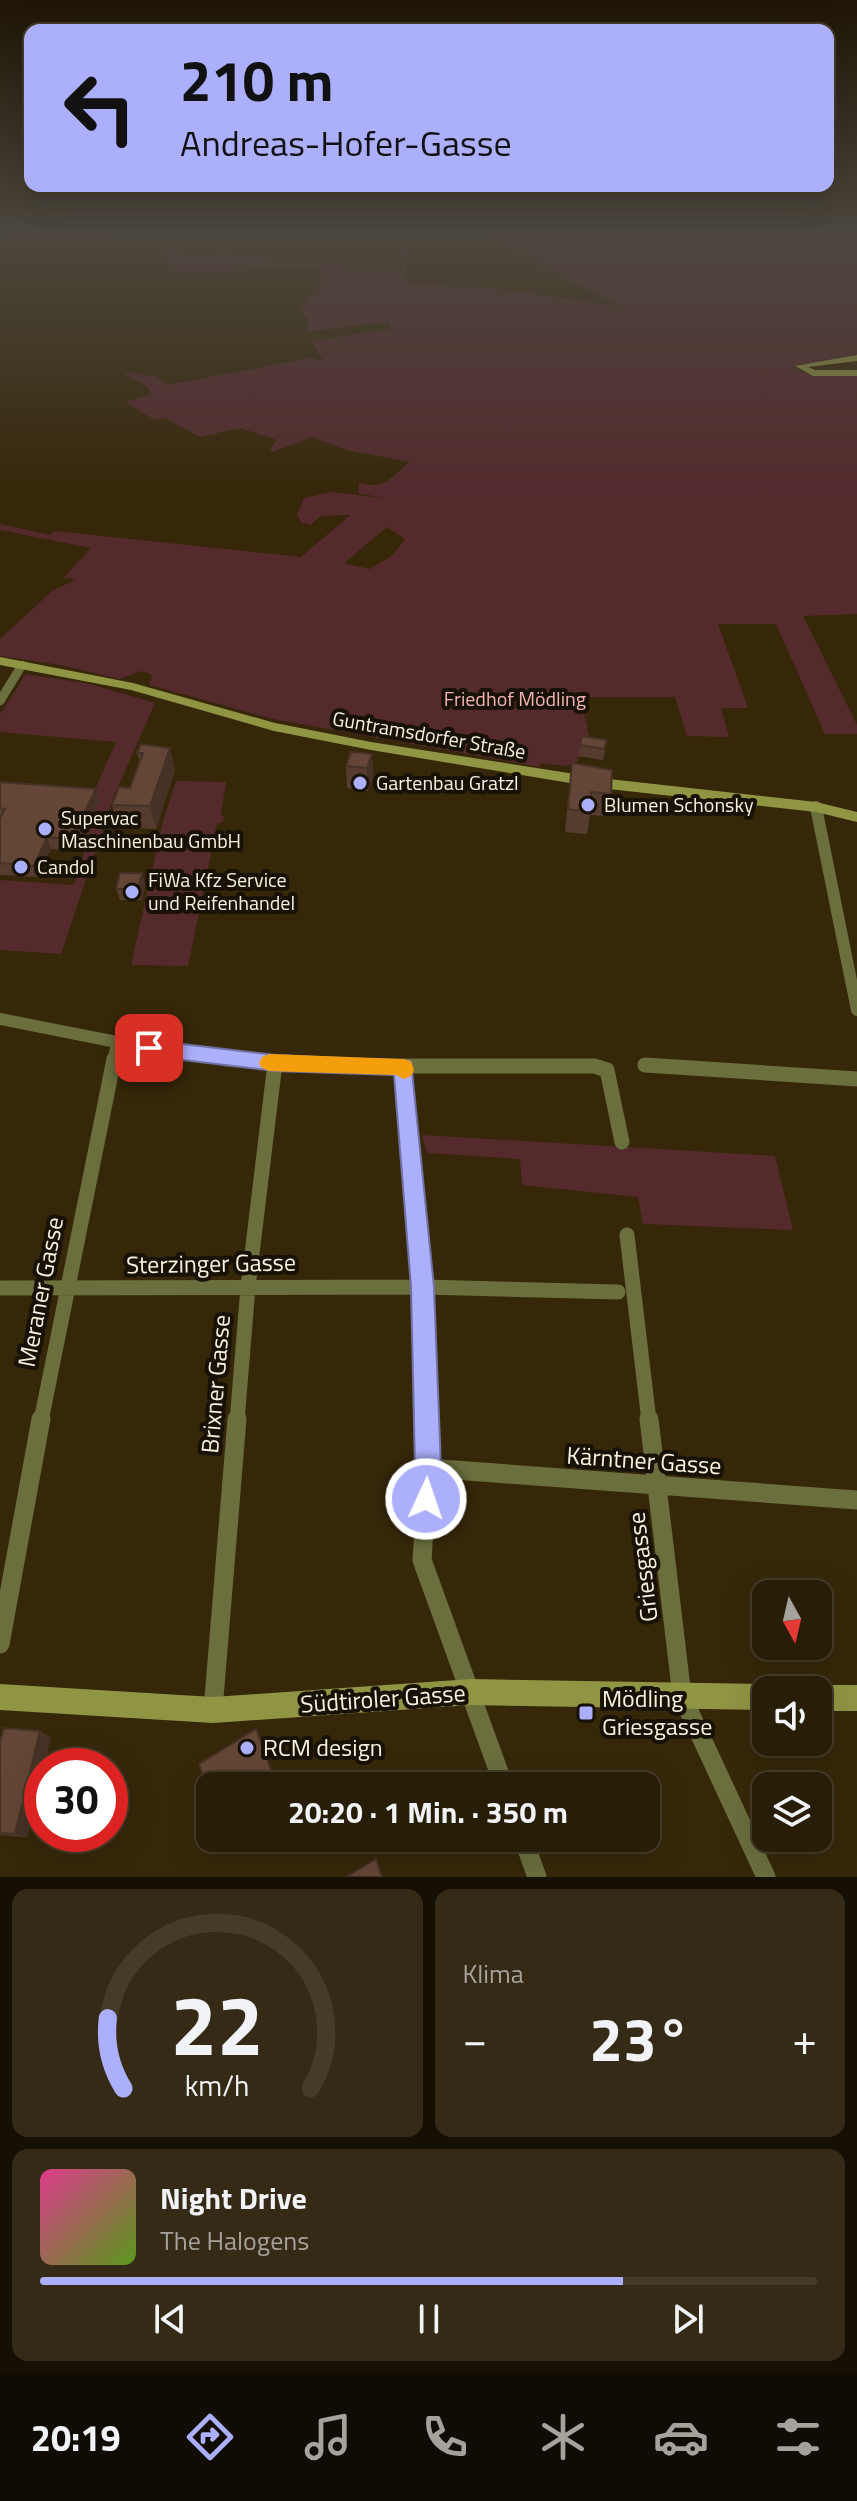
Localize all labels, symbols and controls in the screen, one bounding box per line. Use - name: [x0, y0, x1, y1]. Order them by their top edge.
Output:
- text: 210 m: [180, 38, 333, 123]
- icon: left: [48, 56, 152, 160]
- text: Andreas-Hofer-Gasse: [180, 115, 512, 170]
- park label: Friedhof Mödling: [444, 683, 586, 714]
- street label: Guntramsdorfer Straße: [330, 702, 528, 767]
- place label: Gartenbau Gratzl: [376, 767, 519, 798]
- marker: Gartenbau Gratzl: [351, 774, 369, 792]
- place label: Blumen Schonsky: [604, 789, 754, 820]
- marker: Blumen Schonsky: [579, 796, 597, 814]
- place label: Supervac Maschinenbau GmbH: [61, 802, 241, 856]
- marker: Supervac Maschinenbau GmbH: [36, 820, 54, 838]
- place label: Candol: [37, 851, 94, 882]
- marker: Candol: [12, 858, 30, 876]
- place label: FiWa Kfz Service und Reifenhandel: [148, 864, 295, 918]
- marker: FiWa Kfz Service und Reifenhandel: [123, 883, 141, 901]
- pin: [115, 1014, 183, 1082]
- icon: arrive: [127, 1026, 171, 1070]
- street label: Meraner Gasse: [8, 1214, 72, 1370]
- street label: Sterzinger Gasse: [126, 1244, 296, 1282]
- street label: Brixner Gasse: [191, 1313, 239, 1455]
- street label: Kärntner Gasse: [565, 1437, 723, 1483]
- position arrow: [384, 1457, 468, 1541]
- street label: Griesgasse: [617, 1510, 667, 1624]
- north arrow: [752, 1580, 832, 1660]
- map controls: [752, 1580, 832, 1852]
- street label: Südtiroler Gasse: [299, 1674, 467, 1722]
- button: sound: [752, 1676, 832, 1756]
- place label: Mödling Griesgasse: [602, 1680, 712, 1744]
- marker: Mödling Griesgasse: [577, 1704, 595, 1722]
- place label: RCM design: [263, 1729, 383, 1765]
- marker: RCM design: [238, 1739, 256, 1757]
- speed limit sign: 30: [24, 1748, 128, 1852]
- button: layers: [752, 1772, 832, 1852]
- text: 20:20 · 1 Min. · 350 m: [288, 1789, 568, 1835]
- text: Klima: [463, 1954, 524, 1993]
- text: 22: [171, 1961, 264, 2087]
- text: 23°: [589, 1993, 690, 2084]
- text: −: [463, 2005, 487, 2072]
- text: +: [792, 2005, 817, 2072]
- text: km/h: [185, 2064, 250, 2107]
- text: Night Drive: [160, 2175, 307, 2221]
- text: The Halogens: [160, 2221, 309, 2260]
- icon: previous: [148, 2297, 192, 2341]
- icon: pause: [407, 2297, 451, 2341]
- icon: next: [666, 2297, 710, 2341]
- icon: directions: [182, 2409, 238, 2465]
- icon: music: [300, 2409, 356, 2465]
- icon: phone: [417, 2409, 473, 2465]
- icon: climate: [535, 2409, 591, 2465]
- icon: car: [653, 2409, 709, 2465]
- icon: filters: [770, 2409, 826, 2465]
- text: 20:19: [31, 2410, 121, 2465]

